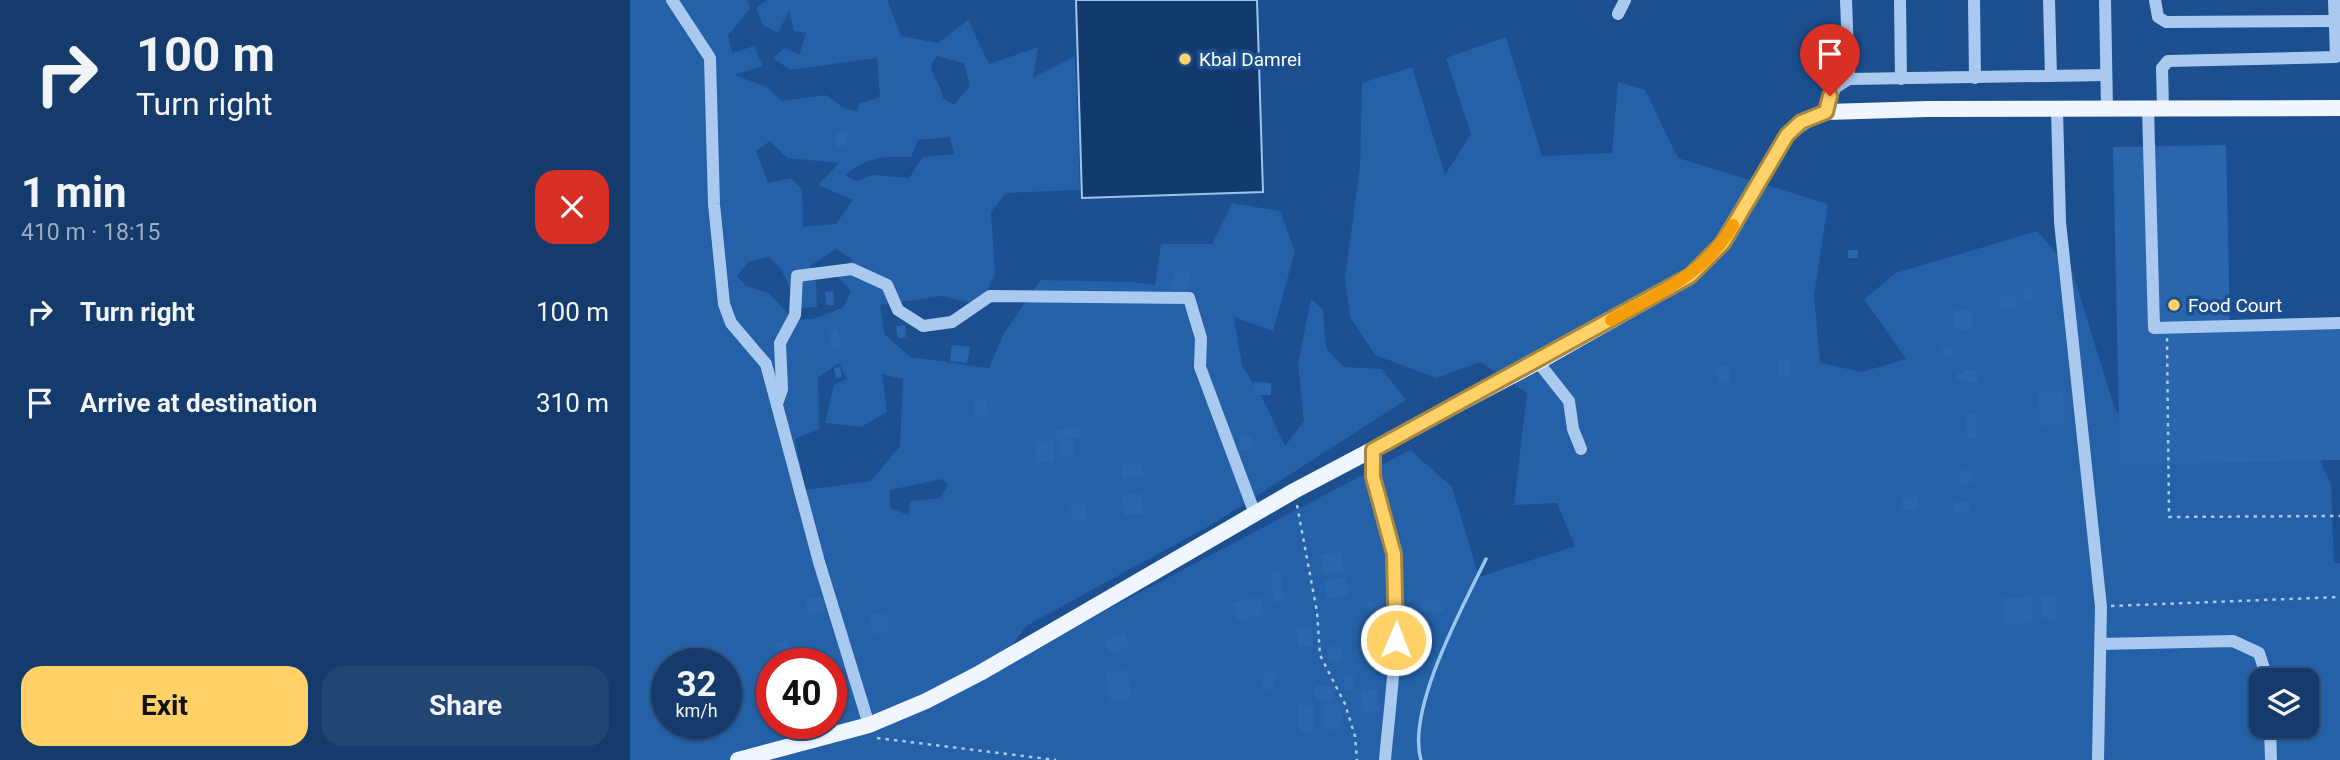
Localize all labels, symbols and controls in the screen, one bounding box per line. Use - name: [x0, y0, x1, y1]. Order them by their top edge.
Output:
- pin: [1800, 24, 1860, 96]
- text: 100 m: [136, 26, 275, 83]
- icon: right: [21, 28, 112, 119]
- icon: arrive: [1811, 35, 1849, 73]
- place label: Kbal Damrei: [1199, 48, 1302, 71]
- marker: Kbal Damrei: [1177, 51, 1193, 67]
- text: Turn right: [136, 85, 272, 123]
- text: 1 min: [21, 168, 127, 217]
- button: close: [535, 170, 609, 244]
- text: 410 m · 18:15: [21, 219, 160, 246]
- icon: right: [21, 293, 59, 331]
- place label: Food Court: [2188, 294, 2282, 317]
- text: Turn right: [80, 297, 195, 327]
- text: 100 m: [536, 297, 609, 327]
- marker: Food Court: [2166, 297, 2182, 313]
- icon: arrive: [21, 384, 59, 422]
- text: Arrive at destination: [80, 388, 317, 418]
- text: 310 m: [536, 388, 609, 418]
- position arrow: [1359, 603, 1433, 677]
- speed limit sign: 40: [756, 648, 847, 739]
- text: 32: [676, 664, 717, 705]
- button: Exit: [21, 666, 308, 746]
- button: Share: [322, 666, 609, 746]
- map controls: [2249, 668, 2319, 738]
- button: layers: [2249, 668, 2319, 738]
- text: km/h: [675, 700, 718, 721]

